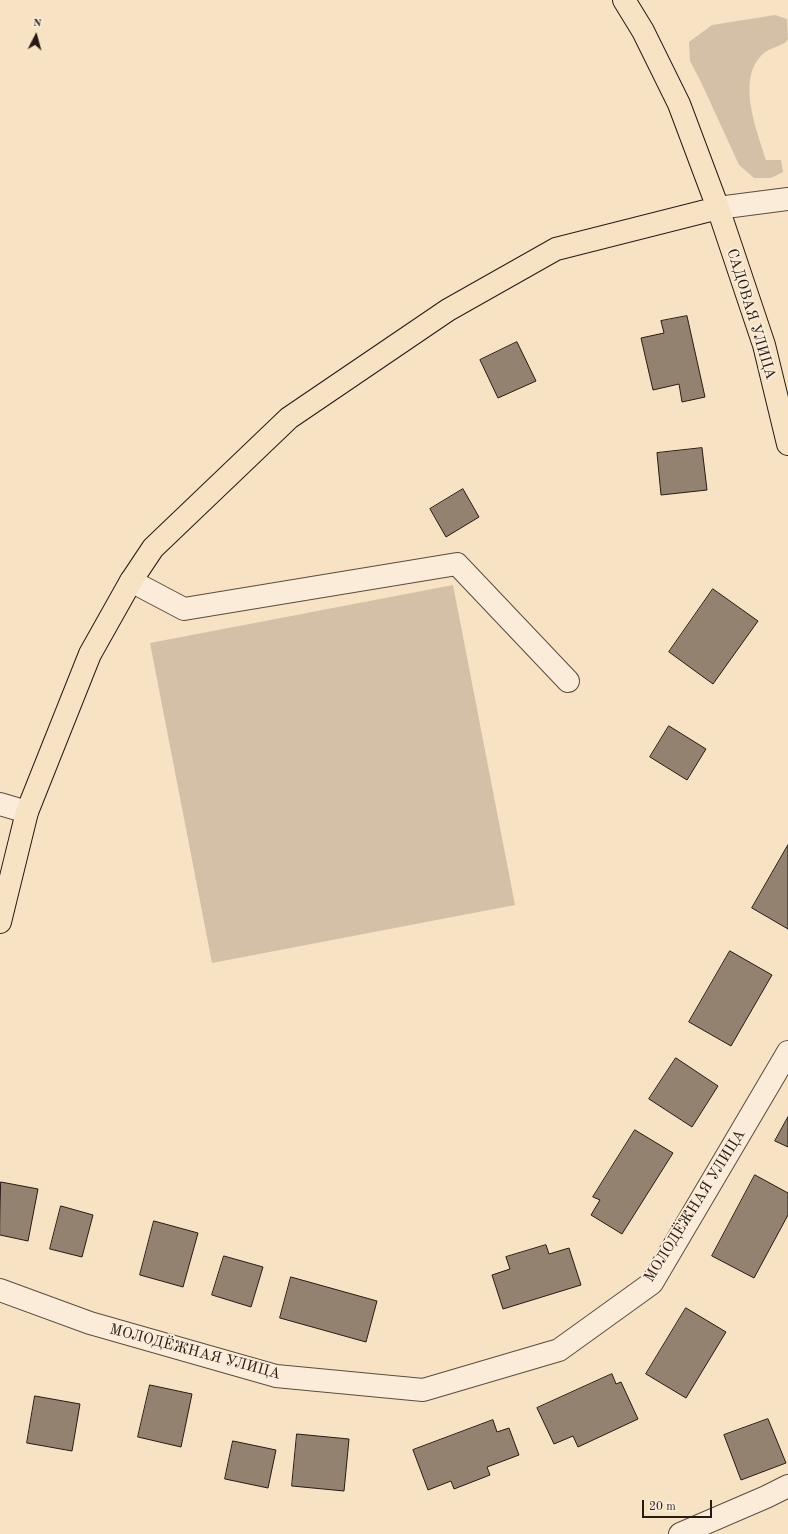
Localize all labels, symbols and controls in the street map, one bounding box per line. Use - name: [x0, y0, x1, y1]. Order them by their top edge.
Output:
- north arrow: [16, 16, 56, 56]
- text: N: [33, 18, 42, 29]
- street label: САДОВАЯ УЛИЦА: [723, 246, 779, 382]
- street label: МОЛОДЁЖНАЯ УЛИЦА: [641, 1126, 749, 1286]
- street label: МОЛОДЁЖНАЯ УЛИЦА: [107, 1320, 283, 1384]
- scale bar: [644, 1492, 714, 1518]
- text: 20 m: [649, 1501, 676, 1513]

